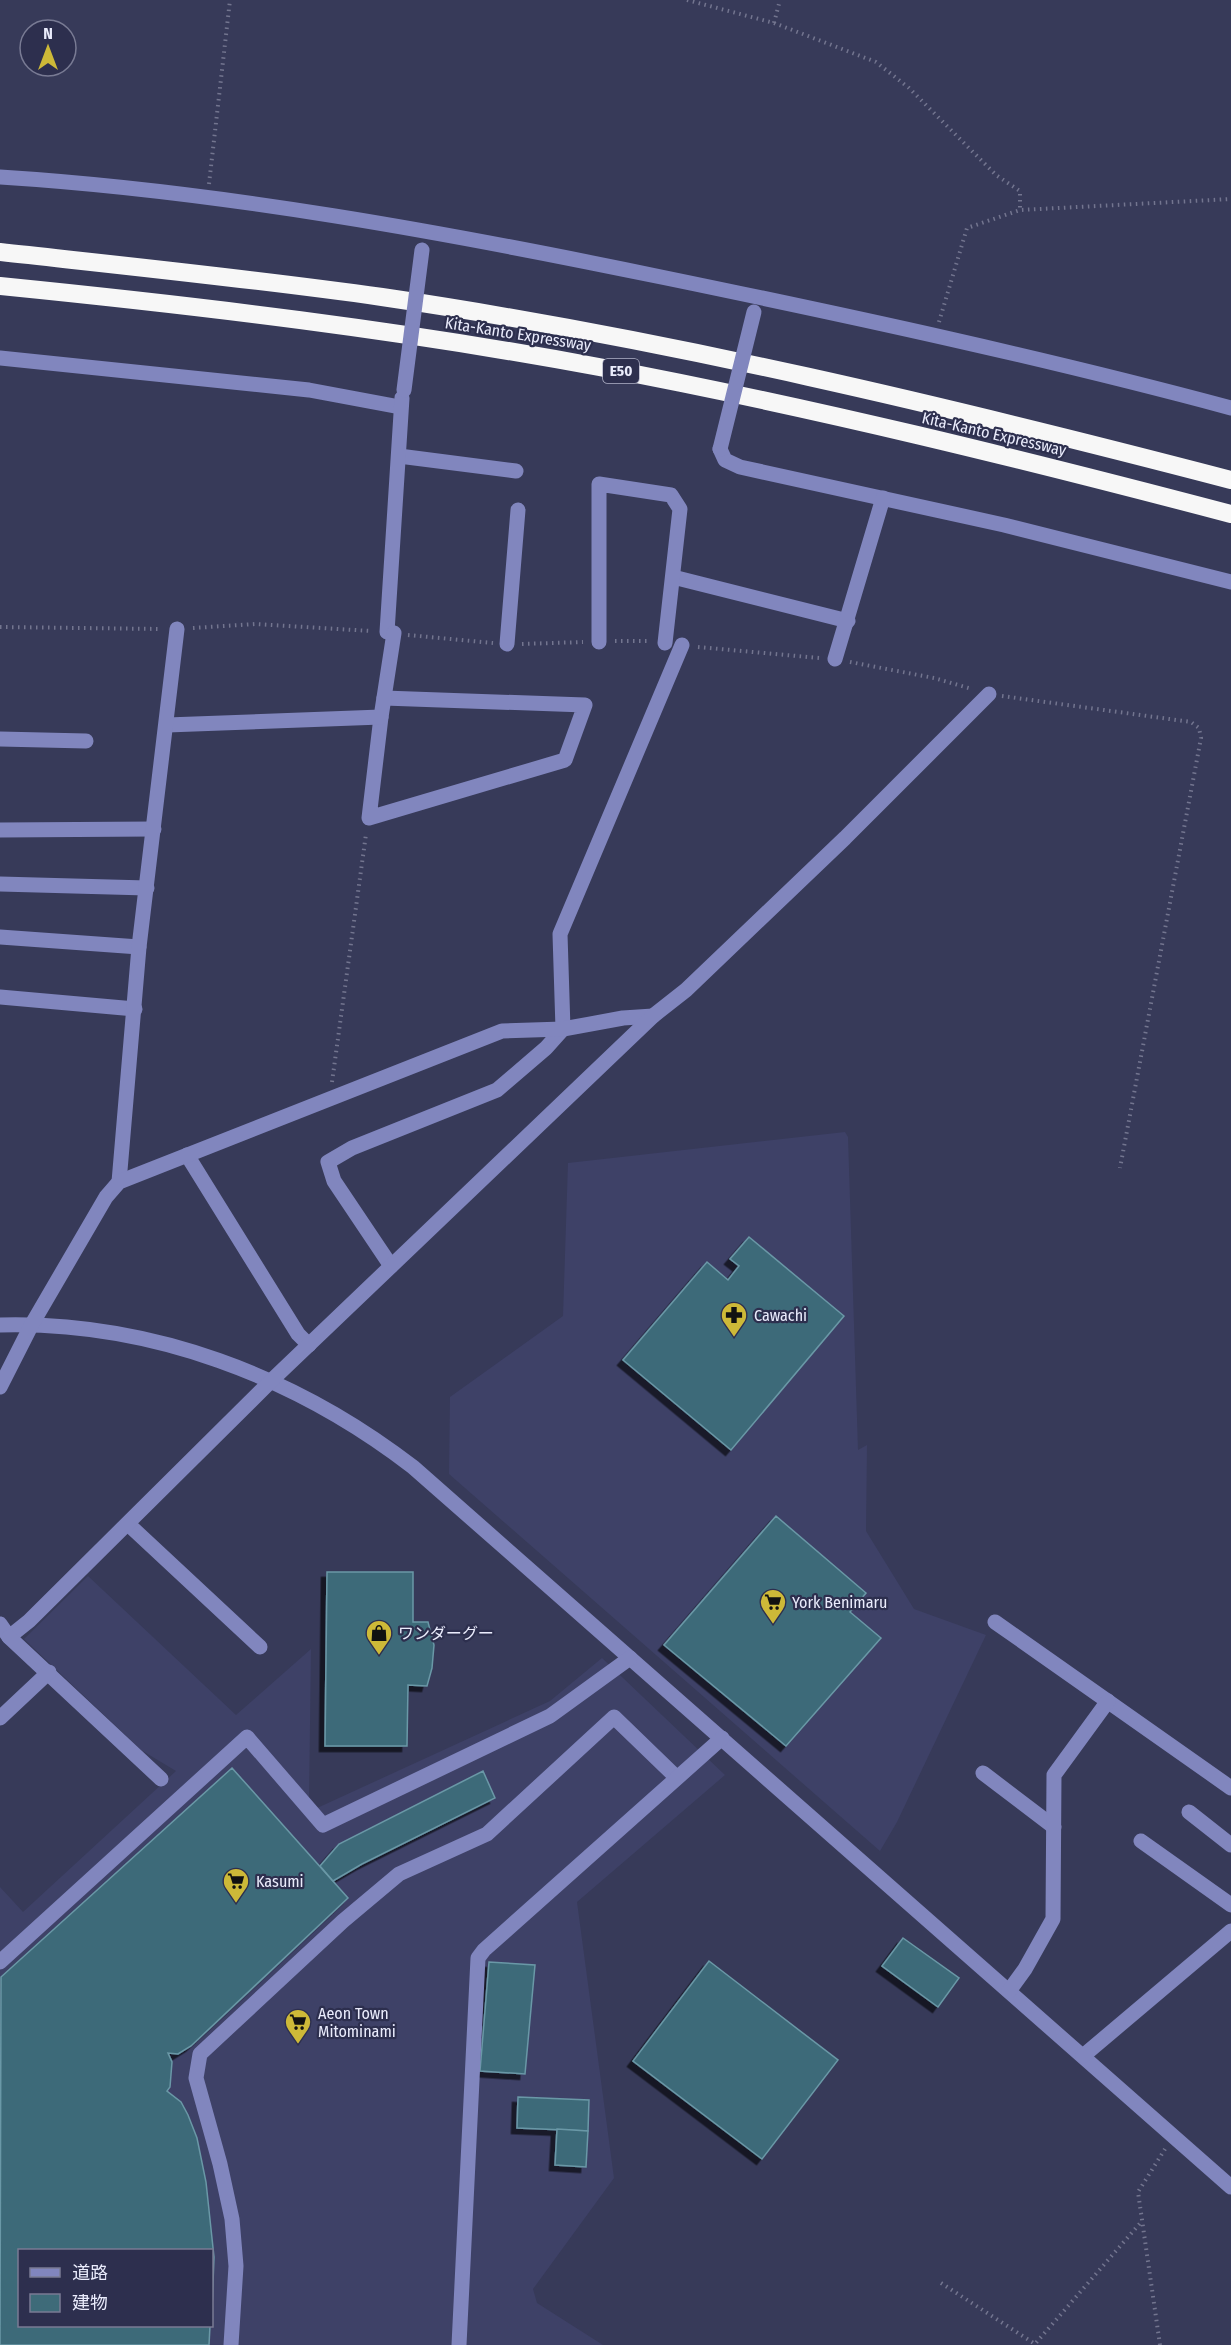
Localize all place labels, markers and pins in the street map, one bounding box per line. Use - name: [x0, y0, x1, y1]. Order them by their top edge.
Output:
- pharmacy icon: Cawachi: [719, 1300, 749, 1338]
- place label: Cawachi: [754, 1306, 807, 1325]
- supermarket icon: York Benimaru: [758, 1587, 788, 1625]
- place label: York Benimaru: [792, 1593, 887, 1612]
- shop icon: ワンダーグー: [364, 1618, 394, 1656]
- place label: ワンダーグー: [398, 1624, 494, 1643]
- supermarket icon: Kasumi: [221, 1866, 251, 1904]
- place label: Kasumi: [256, 1872, 304, 1891]
- place label: Aeon Town Mitominami: [318, 2004, 396, 2041]
- supermarket icon: Aeon Town Mitominami: [283, 2007, 313, 2045]

